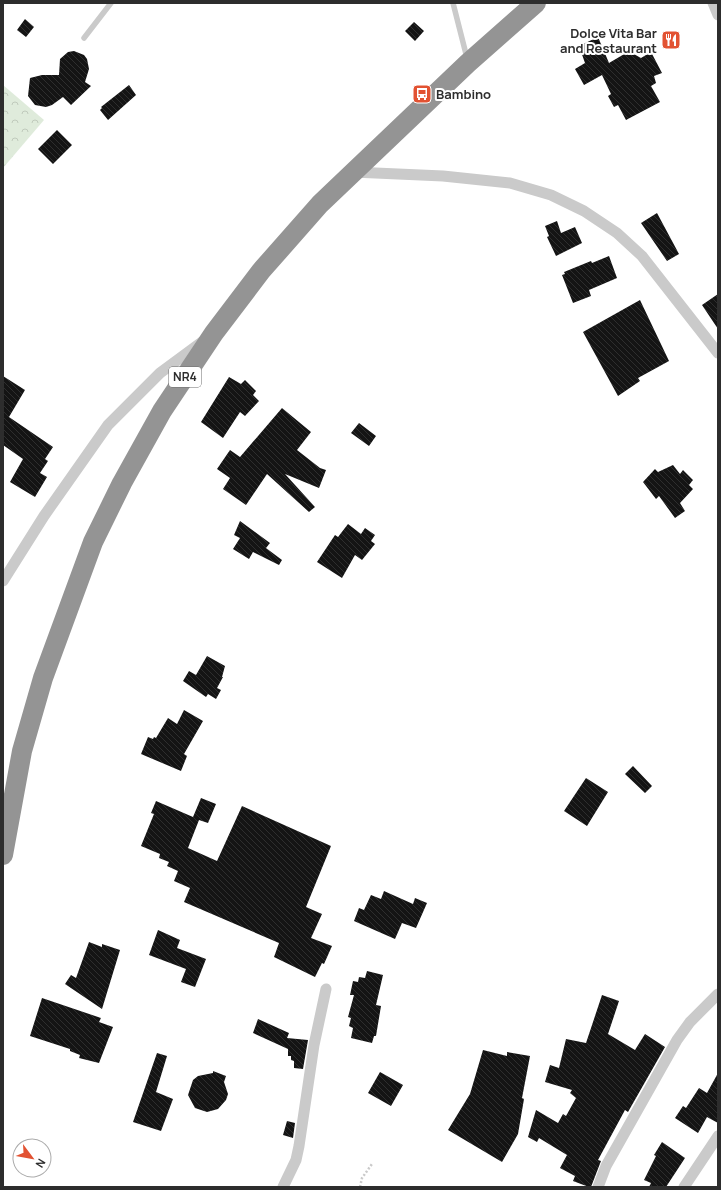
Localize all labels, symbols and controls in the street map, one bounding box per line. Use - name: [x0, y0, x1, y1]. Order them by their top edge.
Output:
- place label: Dolce Vita Bar and Restaurant: [560, 24, 657, 57]
- restaurant icon: Dolce Vita Bar and Restaurant: [660, 29, 682, 51]
- bus stop icon: Bambino: [411, 83, 433, 105]
- place label: Bambino: [436, 85, 491, 103]
- road number: NR4: [169, 367, 201, 387]
- north arrow: [12, 1138, 52, 1178]
- text: N: [32, 1156, 49, 1171]

